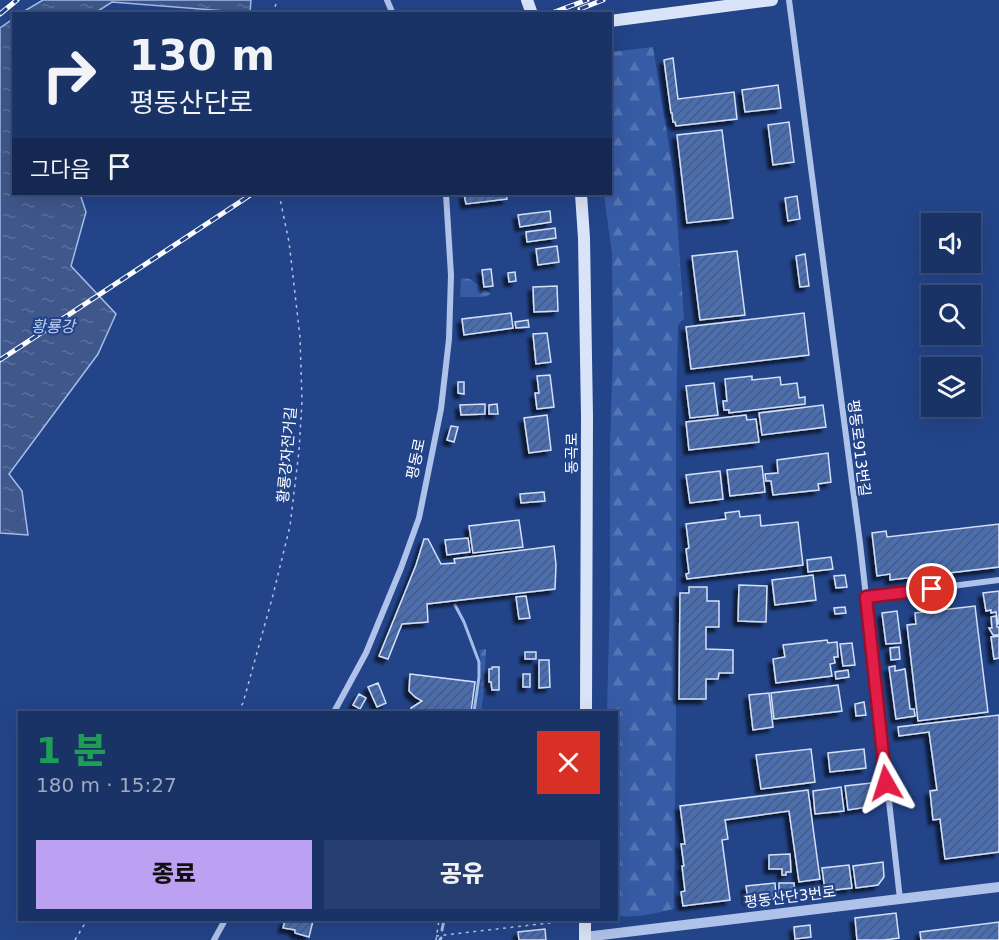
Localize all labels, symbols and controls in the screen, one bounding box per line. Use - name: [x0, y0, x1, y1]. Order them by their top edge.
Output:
- text: 130 m: [129, 31, 275, 80]
- icon: right: [30, 36, 108, 114]
- text: 평동산단로: [129, 87, 253, 118]
- icon: arrive: [103, 150, 136, 183]
- text: 그다음: [30, 157, 91, 182]
- map controls: [921, 213, 981, 417]
- button: sound: [921, 213, 981, 273]
- button: search: [921, 285, 981, 345]
- water label: 황룡강: [31, 317, 77, 336]
- button: layers: [921, 357, 981, 417]
- street label: 평동로913번길: [844, 398, 874, 498]
- street label: 황룡강자전거길: [274, 406, 300, 504]
- street label: 동곡로: [563, 432, 581, 474]
- street label: 평동로: [403, 437, 429, 481]
- pin: [906, 563, 957, 614]
- icon: arrive: [915, 572, 948, 605]
- text: 1 분: [36, 730, 107, 771]
- button: close: [537, 731, 600, 794]
- position arrow: [854, 751, 918, 815]
- text: 180 m · 15:27: [36, 773, 177, 797]
- button: 종료: [36, 840, 312, 909]
- button: 공유: [324, 840, 600, 909]
- street label: 평동산단3번로: [743, 882, 837, 912]

